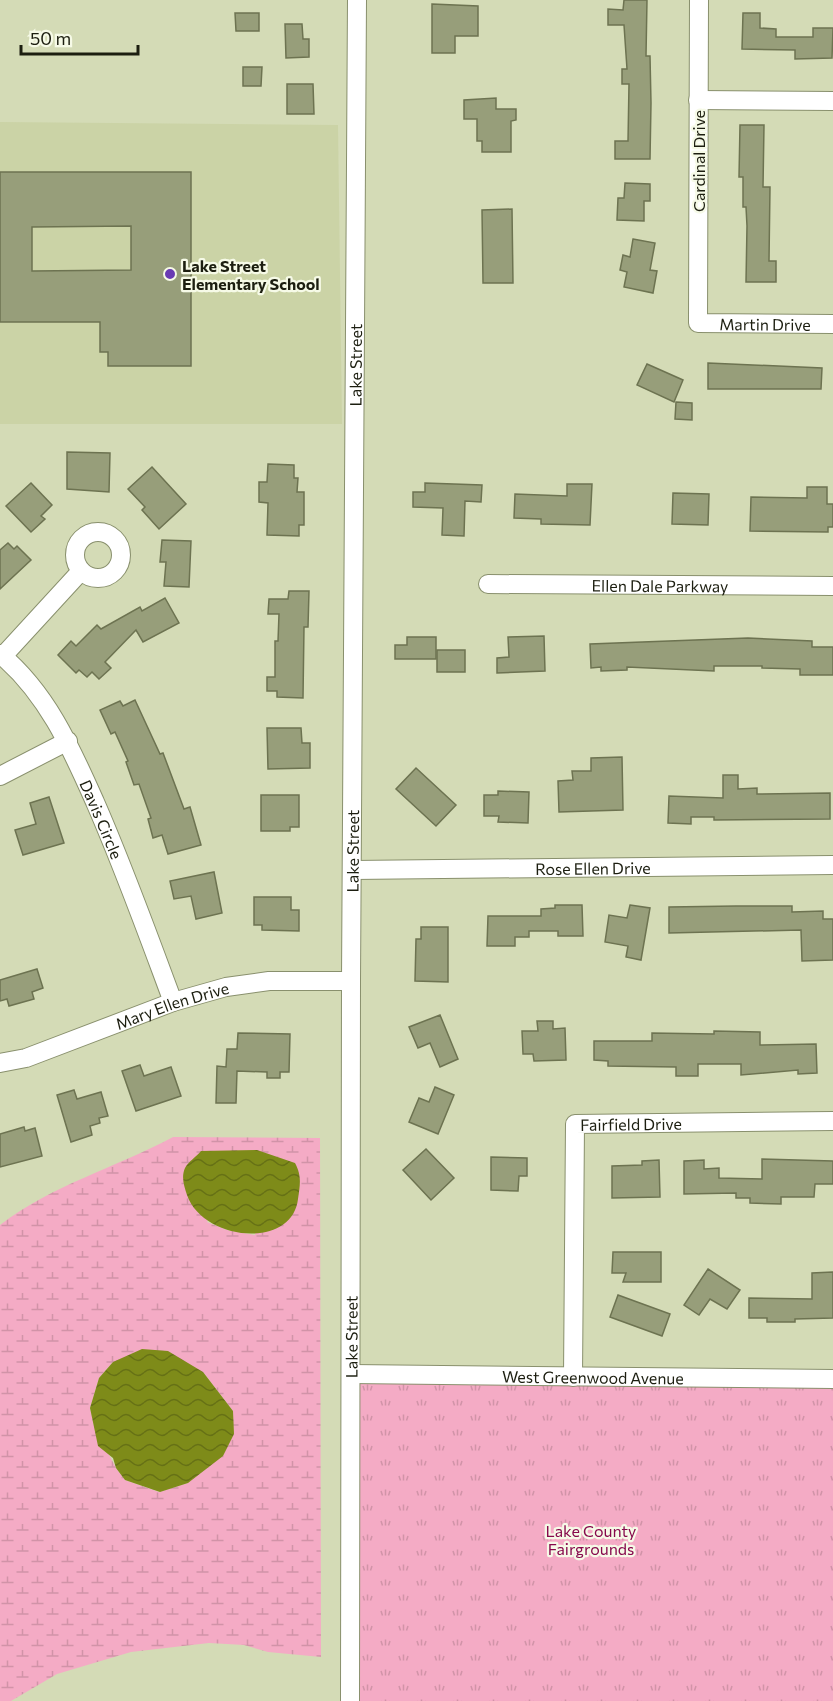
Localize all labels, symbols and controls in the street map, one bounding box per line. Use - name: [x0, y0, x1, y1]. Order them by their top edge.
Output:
- scale bar: [21, 18, 138, 56]
- text: 50 m: [30, 27, 71, 49]
- street label: Cardinal Drive: [689, 110, 708, 212]
- place label: Lake Street Elementary School: [182, 256, 320, 293]
- marker: Lake Street Elementary School: [163, 267, 177, 281]
- street label: Martin Drive: [719, 314, 811, 333]
- street label: Lake Street: [345, 323, 365, 406]
- street label: Ellen Dale Parkway: [592, 575, 728, 595]
- street label: Davis Circle: [77, 776, 127, 861]
- street label: Lake Street: [342, 809, 362, 892]
- street label: Rose Ellen Drive: [535, 857, 651, 878]
- street label: Mary Ellen Drive: [113, 977, 231, 1033]
- street label: Fairfield Drive: [580, 1113, 682, 1133]
- street label: Lake Street: [341, 1295, 360, 1378]
- street label: West Greenwood Avenue: [502, 1366, 684, 1387]
- park label: Lake County Fairgrounds: [546, 1521, 636, 1558]

